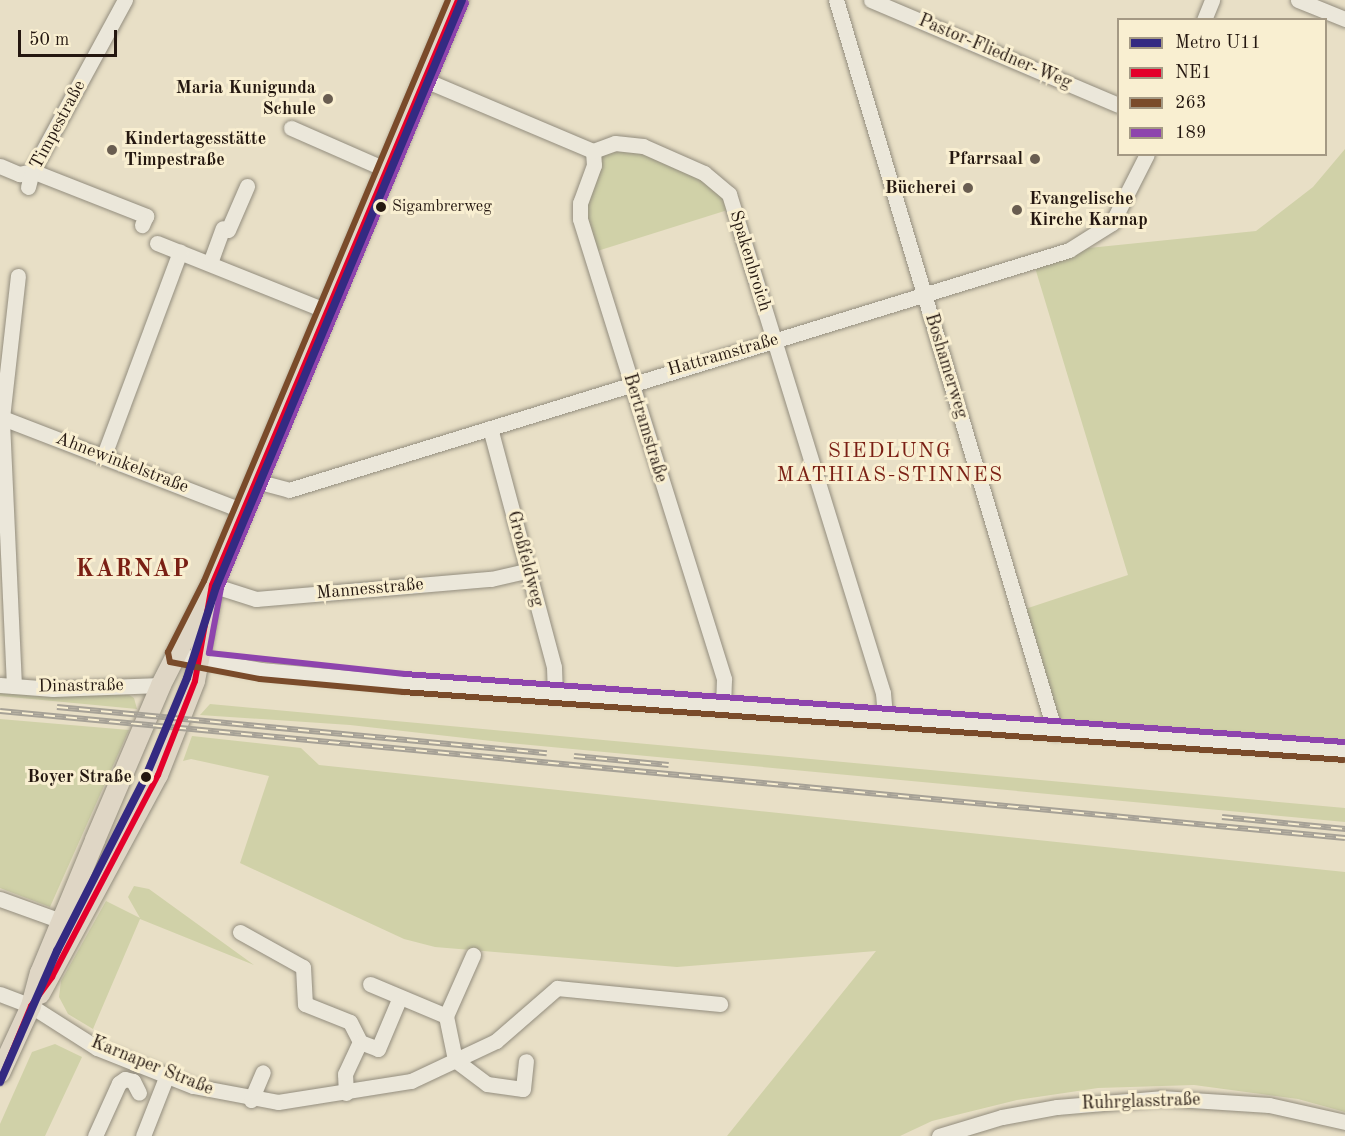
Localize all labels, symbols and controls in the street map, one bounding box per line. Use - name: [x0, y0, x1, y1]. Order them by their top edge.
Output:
- street label: Pastor-Fliedner-Weg: [915, 10, 1075, 94]
- scale bar: [21, 18, 120, 56]
- legend: [1117, 18, 1327, 156]
- text: 50 m: [29, 31, 69, 49]
- text: Metro U11: [1175, 34, 1261, 52]
- text: NE1: [1175, 64, 1212, 82]
- street label: Timpestraße: [26, 77, 90, 173]
- place label: Maria Kunigunda Schule: [176, 78, 316, 121]
- marker: Maria Kunigunda Schule: [321, 92, 335, 106]
- text: 263: [1175, 94, 1206, 112]
- text: 189: [1175, 124, 1206, 142]
- place label: Kindertagesstätte Timpestraße: [124, 129, 266, 172]
- marker: Kindertagesstätte Timpestraße: [105, 143, 119, 157]
- place label: Pfarrsaal: [948, 148, 1023, 170]
- marker: Pfarrsaal: [1028, 152, 1042, 166]
- place label: Bücherei: [885, 177, 956, 199]
- marker: Bücherei: [961, 181, 975, 195]
- place label: Evangelische Kirche Karnap: [1029, 189, 1148, 232]
- place label: Sigambrerweg: [392, 197, 492, 217]
- marker: Sigambrerweg: [375, 201, 387, 213]
- marker: Evangelische Kirche Karnap: [1010, 203, 1024, 217]
- street label: Spakenbroich: [724, 208, 776, 314]
- street label: Boshamerweg: [920, 311, 972, 421]
- street label: Hattramstraße: [665, 329, 781, 381]
- street label: Bertramstraße: [618, 371, 672, 485]
- street label: Ahnewinkelstraße: [52, 428, 192, 498]
- district label: SIEDLUNG MATHIAS-STINNES: [776, 439, 1004, 489]
- street label: Großfeldweg: [502, 509, 548, 609]
- district label: KARNAP: [75, 557, 191, 585]
- street label: Mannesstraße: [315, 574, 425, 604]
- street label: Dinastraße: [38, 674, 124, 698]
- place label: Boyer Straße: [27, 766, 132, 788]
- marker: Boyer Straße: [137, 768, 155, 786]
- street label: Karnaper Straße: [88, 1032, 216, 1100]
- street label: Ruhrglasstraße: [1081, 1089, 1201, 1115]

